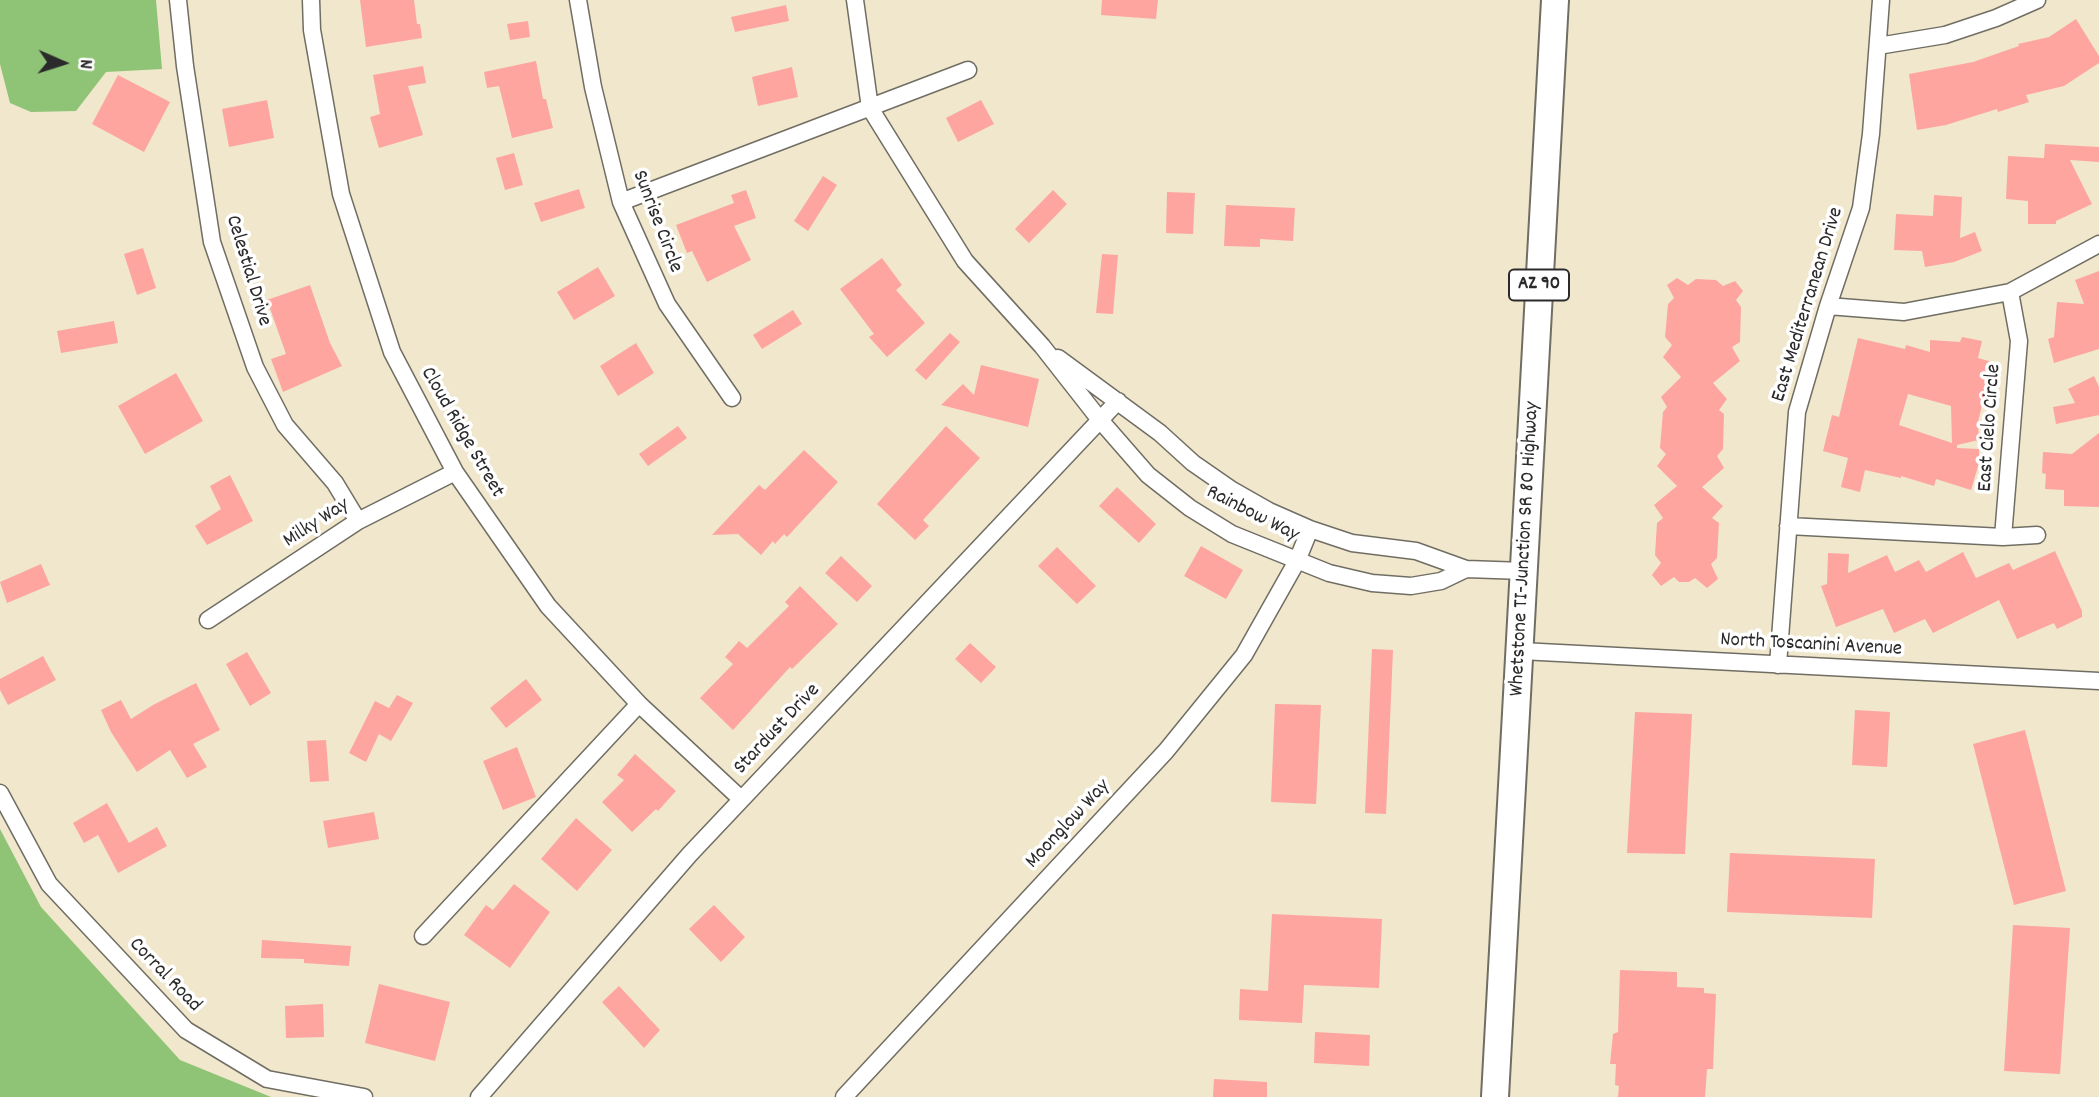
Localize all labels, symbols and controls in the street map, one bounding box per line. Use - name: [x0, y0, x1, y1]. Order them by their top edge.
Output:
- north arrow: [28, 28, 98, 98]
- text: N: [71, 59, 98, 70]
- street label: Sunrise Circle: [625, 167, 687, 277]
- street label: East Mediterranean Drive: [1767, 205, 1851, 405]
- street label: Celestial Drive: [218, 213, 276, 329]
- road number: AZ 90: [1509, 270, 1569, 300]
- street label: Cloud Ridge Street: [413, 363, 509, 503]
- street label: East Cielo Circle: [1974, 363, 2008, 493]
- street label: Whetstone TI-Junction SR 80 Highway: [1506, 401, 1546, 697]
- street label: Rainbow Way: [1201, 481, 1303, 549]
- street label: Milky Way: [279, 493, 355, 555]
- street label: North Toscanini Avenue: [1719, 629, 1903, 663]
- street label: Stardust Drive: [729, 679, 827, 781]
- street label: Moonglow Way: [1021, 775, 1117, 875]
- street label: Corral Road: [122, 933, 206, 1019]

